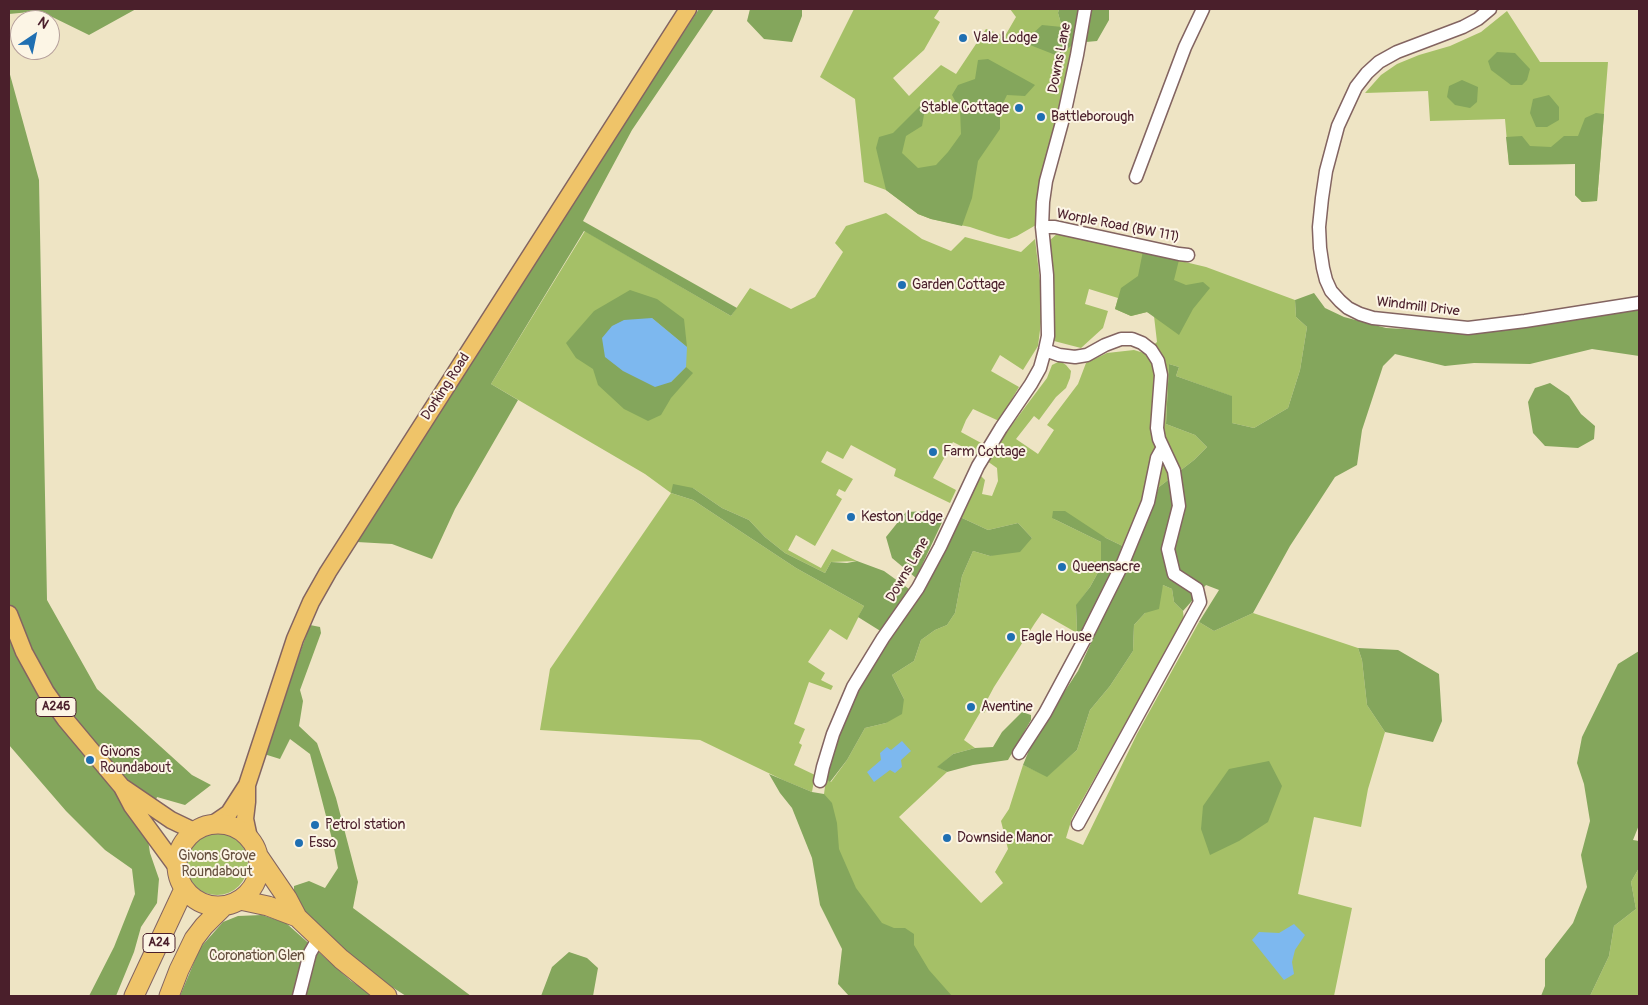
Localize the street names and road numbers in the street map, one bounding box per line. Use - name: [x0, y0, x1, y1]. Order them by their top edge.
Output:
- street label: Downs Lane: [1045, 21, 1075, 95]
- street label: Worple Road (BW 111): [1055, 206, 1181, 246]
- street label: Windmill Drive: [1375, 294, 1461, 320]
- street label: Dorking Road: [418, 350, 474, 424]
- street label: Downs Lane: [883, 535, 933, 605]
- road number: A246: [36, 698, 76, 716]
- road number: A24: [143, 934, 175, 952]

